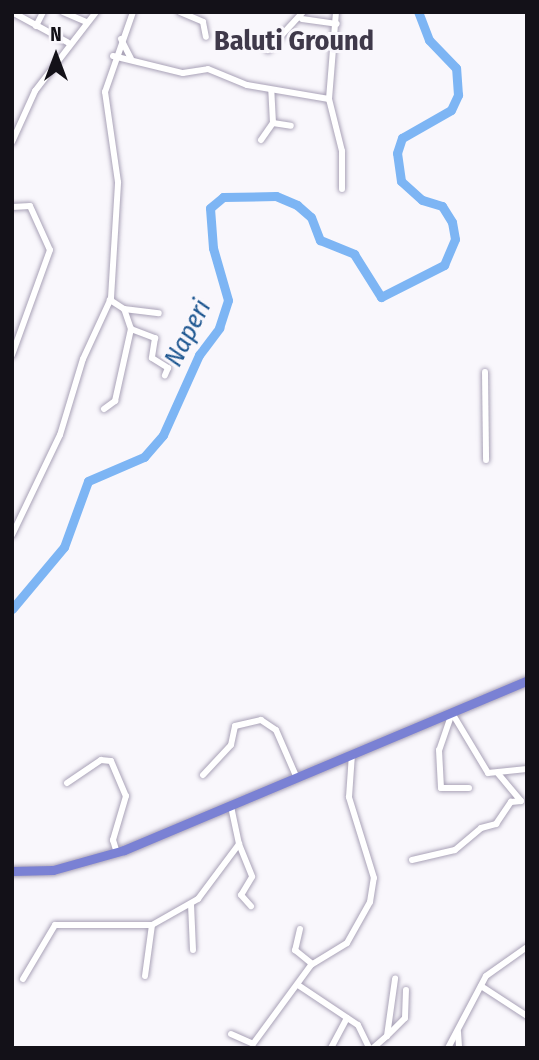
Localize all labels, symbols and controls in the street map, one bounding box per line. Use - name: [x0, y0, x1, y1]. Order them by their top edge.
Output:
- north arrow: [21, 21, 91, 91]
- text: N: [50, 23, 62, 46]
- district label: Baluti Ground: [214, 24, 374, 58]
- water label: Naperi: [158, 294, 218, 372]

